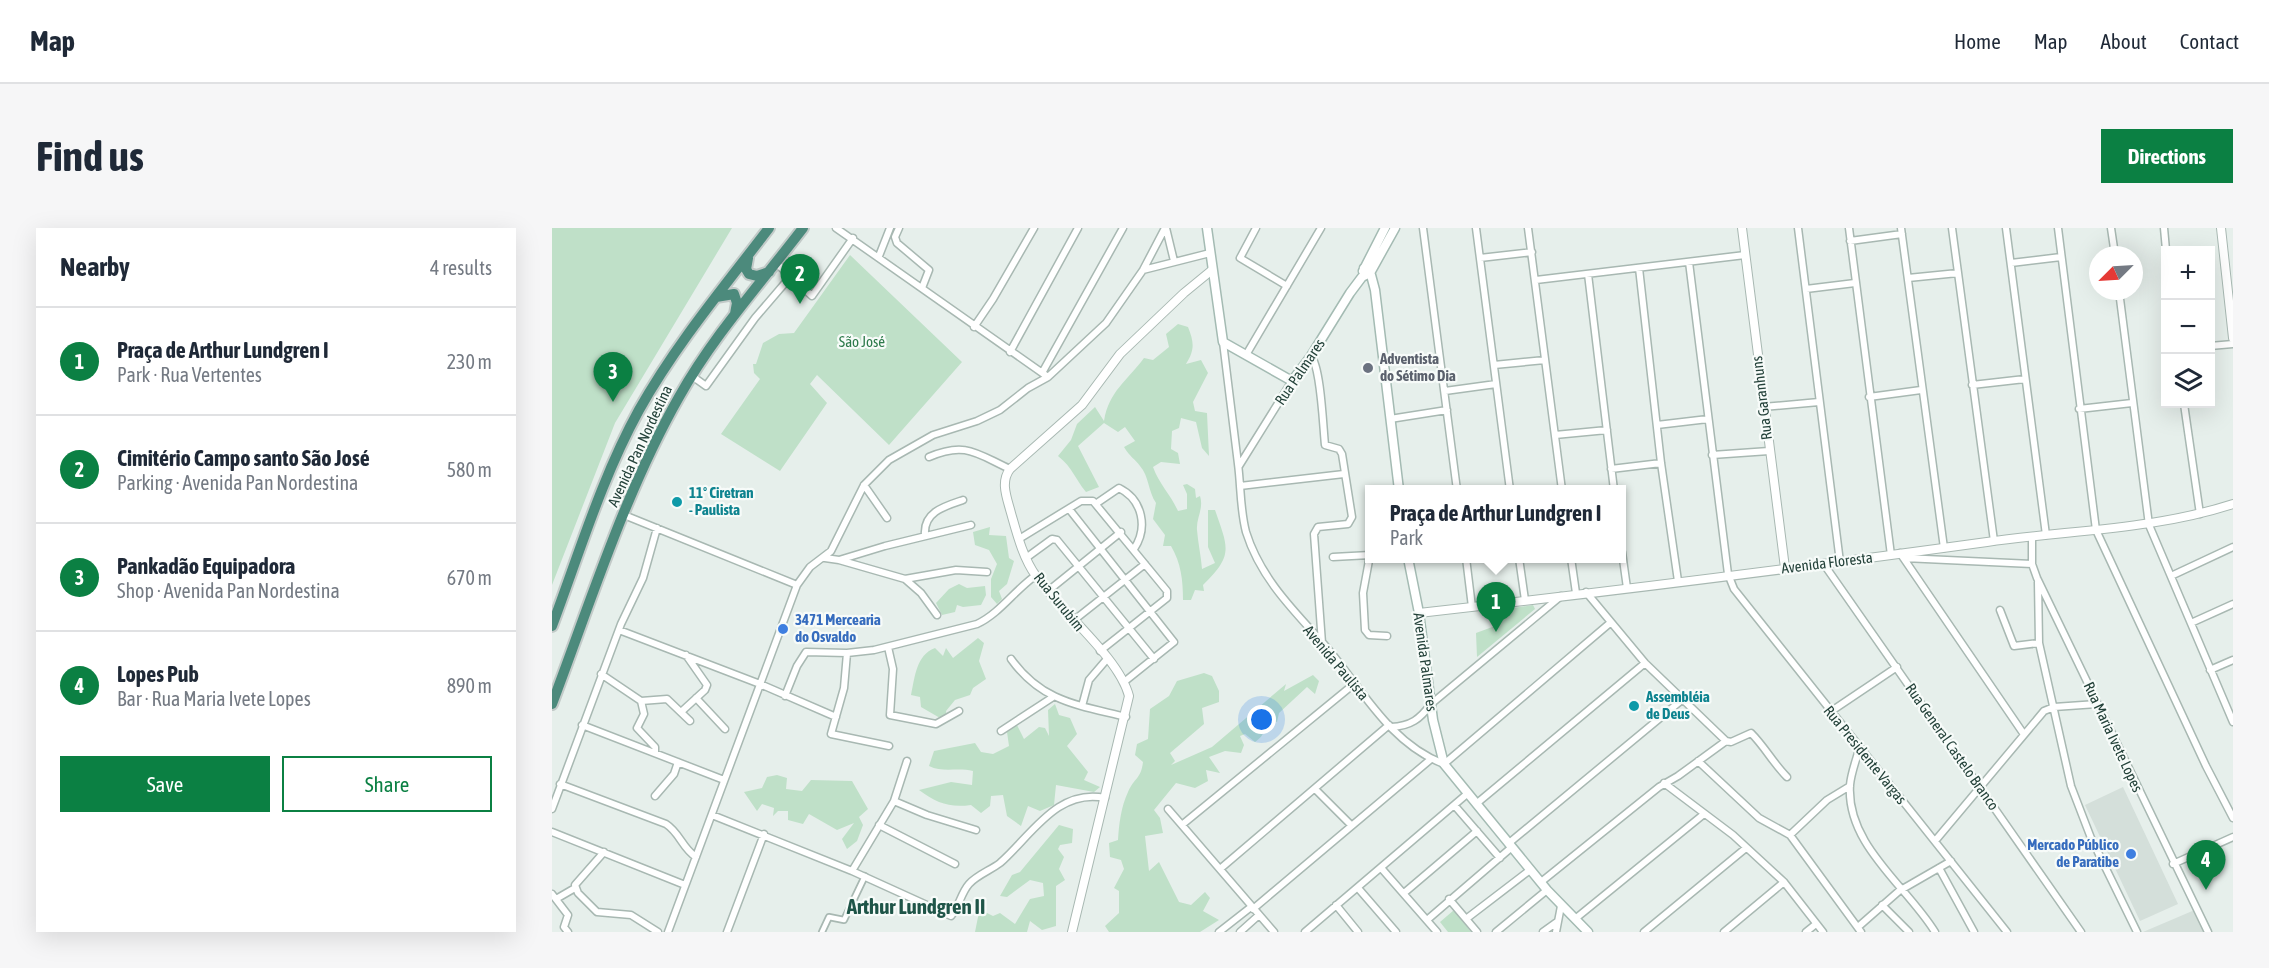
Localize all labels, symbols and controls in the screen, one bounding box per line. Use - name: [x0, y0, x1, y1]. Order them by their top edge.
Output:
- text: Map: [30, 25, 75, 57]
- text: Home: [1954, 29, 2001, 53]
- text: Map: [2034, 29, 2068, 53]
- text: About: [2101, 29, 2147, 53]
- text: Contact: [2180, 29, 2239, 53]
- button: Directions: [2101, 129, 2233, 183]
- text: Find us: [36, 132, 144, 180]
- north arrow: [2089, 246, 2143, 300]
- map controls: [2161, 246, 2215, 408]
- button: +: [2161, 246, 2215, 300]
- text: Nearby: [60, 252, 130, 282]
- pin: 2: [780, 254, 820, 304]
- text: 4 results: [430, 256, 492, 279]
- button: −: [2161, 300, 2215, 354]
- park label: São José: [839, 333, 885, 350]
- street label: Rua Palmares: [1271, 335, 1328, 408]
- text: Praça de Arthur Lundgren I: [117, 337, 329, 363]
- text: 1: [75, 350, 84, 373]
- text: 230 m: [447, 350, 492, 373]
- place label: Adventista do Sétimo Dia: [1379, 350, 1456, 384]
- pin: 3: [594, 352, 632, 402]
- button: layers: [2161, 354, 2215, 408]
- street label: Rua Garanhuns: [1748, 355, 1775, 441]
- marker: Adventista do Sétimo Dia: [1361, 361, 1375, 375]
- text: Park · Rua Vertentes: [117, 363, 262, 386]
- street label: Avenida Pan Nordestina: [604, 382, 675, 509]
- text: Cimitério Campo santo São José: [117, 445, 370, 471]
- text: 2: [75, 458, 84, 481]
- text: 580 m: [447, 458, 492, 481]
- text: Parking · Avenida Pan Nordestina: [117, 471, 358, 494]
- place label: 11° Ciretran - Paulista: [689, 484, 753, 518]
- popup: [1365, 485, 1626, 563]
- marker: 11° Ciretran - Paulista: [670, 495, 684, 509]
- text: Praça de Arthur Lundgren I: [1390, 500, 1601, 526]
- text: Park: [1390, 526, 1423, 549]
- street label: Avenida Floresta: [1780, 548, 1874, 577]
- text: Pankadão Equipadora: [117, 553, 295, 579]
- text: 3: [75, 566, 84, 589]
- text: 670 m: [447, 566, 492, 589]
- street label: Rua Surubim: [1031, 569, 1088, 634]
- text: Shop · Avenida Pan Nordestina: [117, 579, 340, 602]
- pin: 1: [1476, 582, 1516, 632]
- place label: 3471 Mercearia do Osvaldo: [795, 611, 881, 645]
- street label: Avenida Palmares: [1410, 612, 1441, 712]
- marker: 3471 Mercearia do Osvaldo: [776, 622, 790, 636]
- street label: Avenida Paulista: [1300, 622, 1373, 704]
- text: Lopes Pub: [117, 661, 199, 687]
- text: 4: [75, 674, 84, 697]
- text: 890 m: [447, 674, 492, 697]
- street label: Rua Maria Ivete Lopes: [2081, 679, 2146, 795]
- street label: Rua General Castelo Branco: [1902, 680, 2003, 813]
- text: Bar · Rua Maria Ivete Lopes: [117, 687, 311, 710]
- place label: Assembléia de Deus: [1645, 688, 1710, 722]
- marker: Assembléia de Deus: [1627, 699, 1641, 713]
- street label: Rua Presidente Vargas: [1821, 702, 1910, 807]
- your location: [1247, 705, 1276, 734]
- button: Save: [60, 756, 270, 812]
- button: Share: [282, 756, 492, 812]
- place label: Mercado Público de Paratibe: [2027, 836, 2119, 870]
- pin: 4: [2186, 840, 2226, 890]
- marker: Mercado Público de Paratibe: [2124, 847, 2138, 861]
- district label: Arthur Lundgren II: [846, 894, 985, 918]

